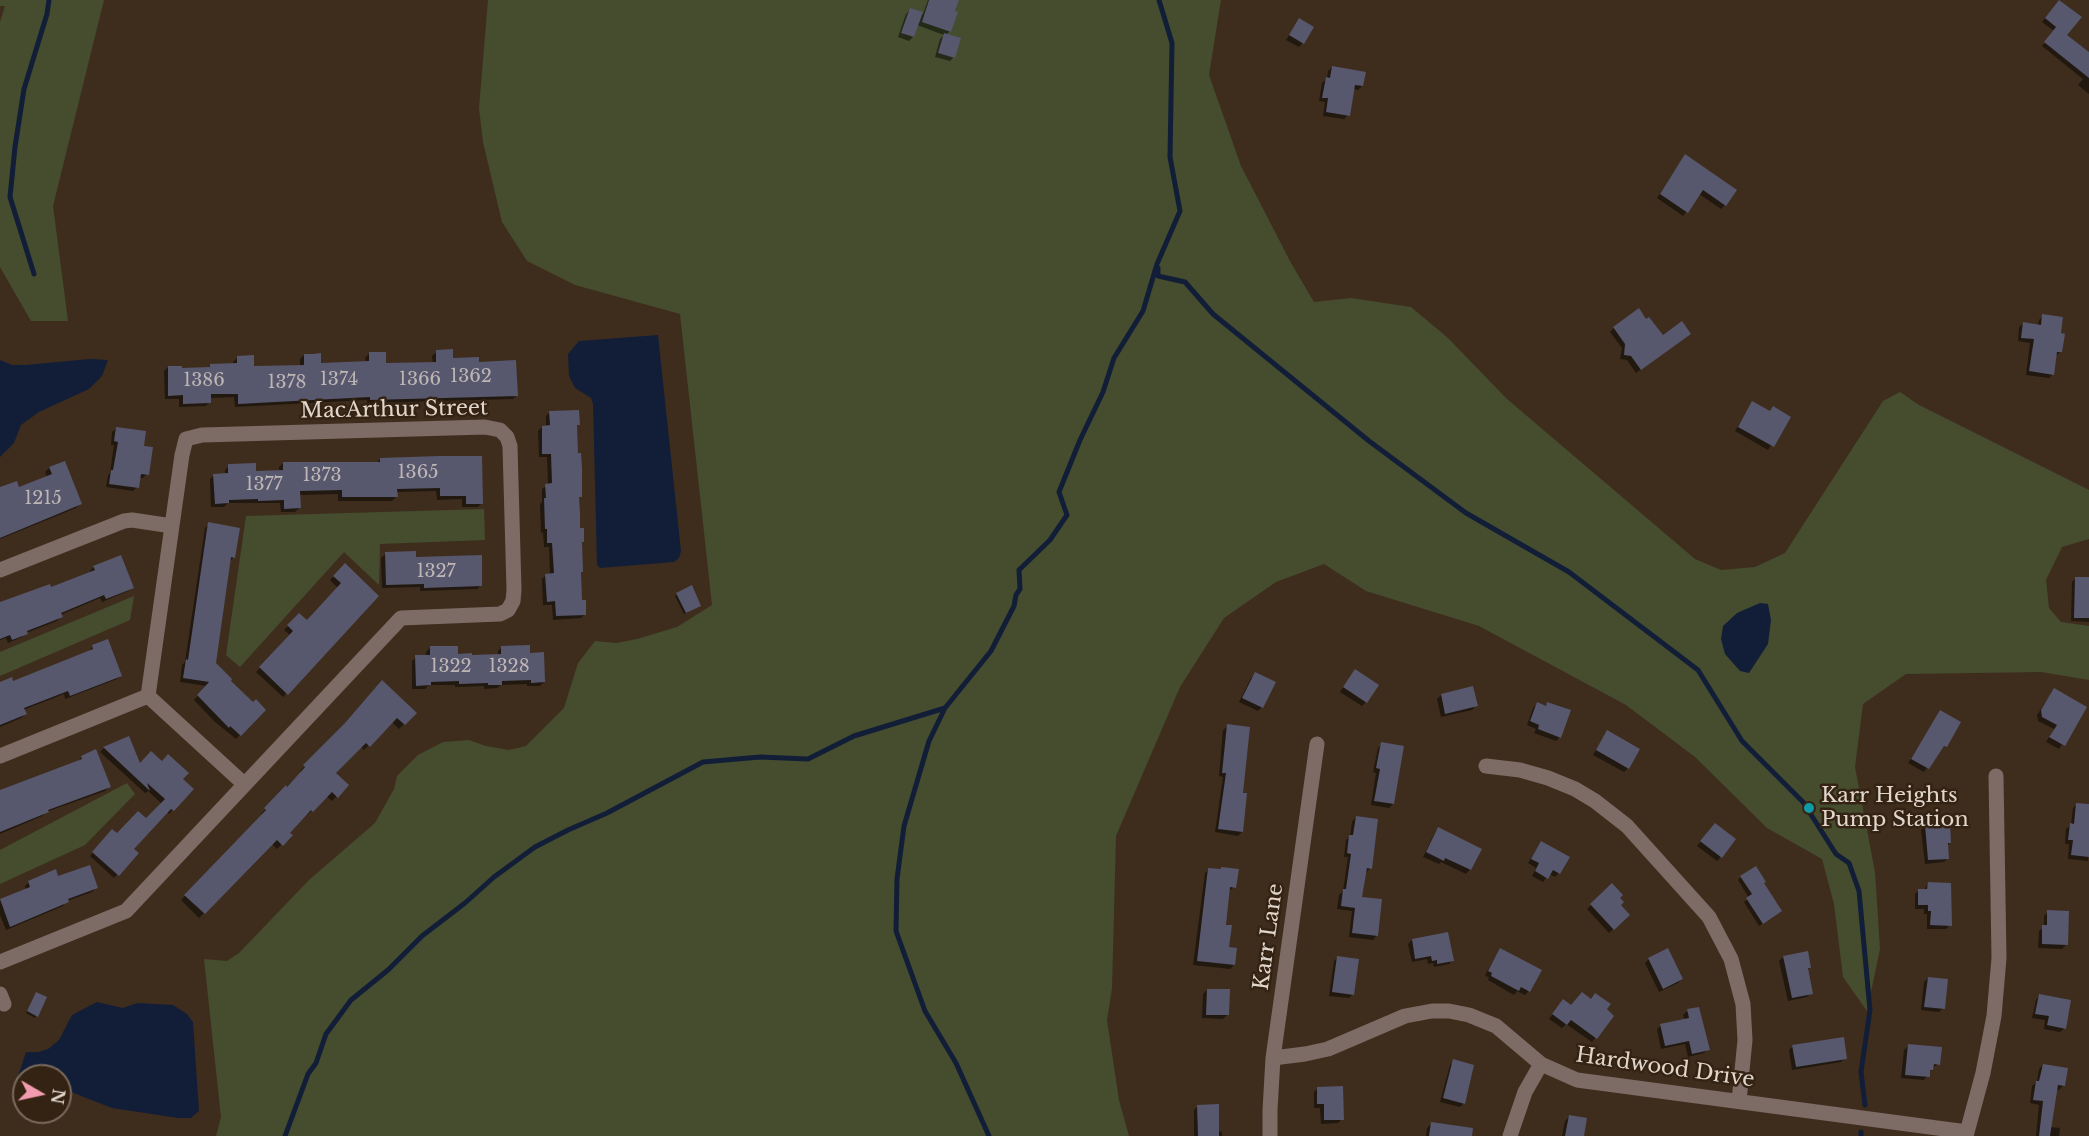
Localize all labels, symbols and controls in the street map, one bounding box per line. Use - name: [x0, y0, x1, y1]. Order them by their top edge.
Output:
- house number: 1362: [450, 366, 492, 388]
- house number: 1374: [320, 369, 358, 391]
- house number: 1366: [399, 369, 441, 391]
- house number: 1386: [183, 370, 225, 392]
- house number: 1378: [267, 372, 307, 394]
- street label: MacArthur Street: [300, 396, 488, 424]
- house number: 1365: [398, 462, 438, 484]
- house number: 1373: [302, 465, 342, 487]
- house number: 1377: [245, 474, 283, 496]
- house number: 1215: [24, 488, 62, 510]
- house number: 1327: [416, 561, 456, 583]
- house number: 1322: [430, 656, 472, 678]
- house number: 1328: [488, 656, 530, 678]
- place label: Karr Heights Pump Station: [1821, 783, 1969, 833]
- marker: Karr Heights Pump Station: [1802, 801, 1816, 815]
- street label: Karr Lane: [1249, 882, 1289, 992]
- street label: Hardwood Drive: [1574, 1043, 1756, 1093]
- north arrow: [12, 1064, 72, 1124]
- text: N: [47, 1088, 69, 1105]

